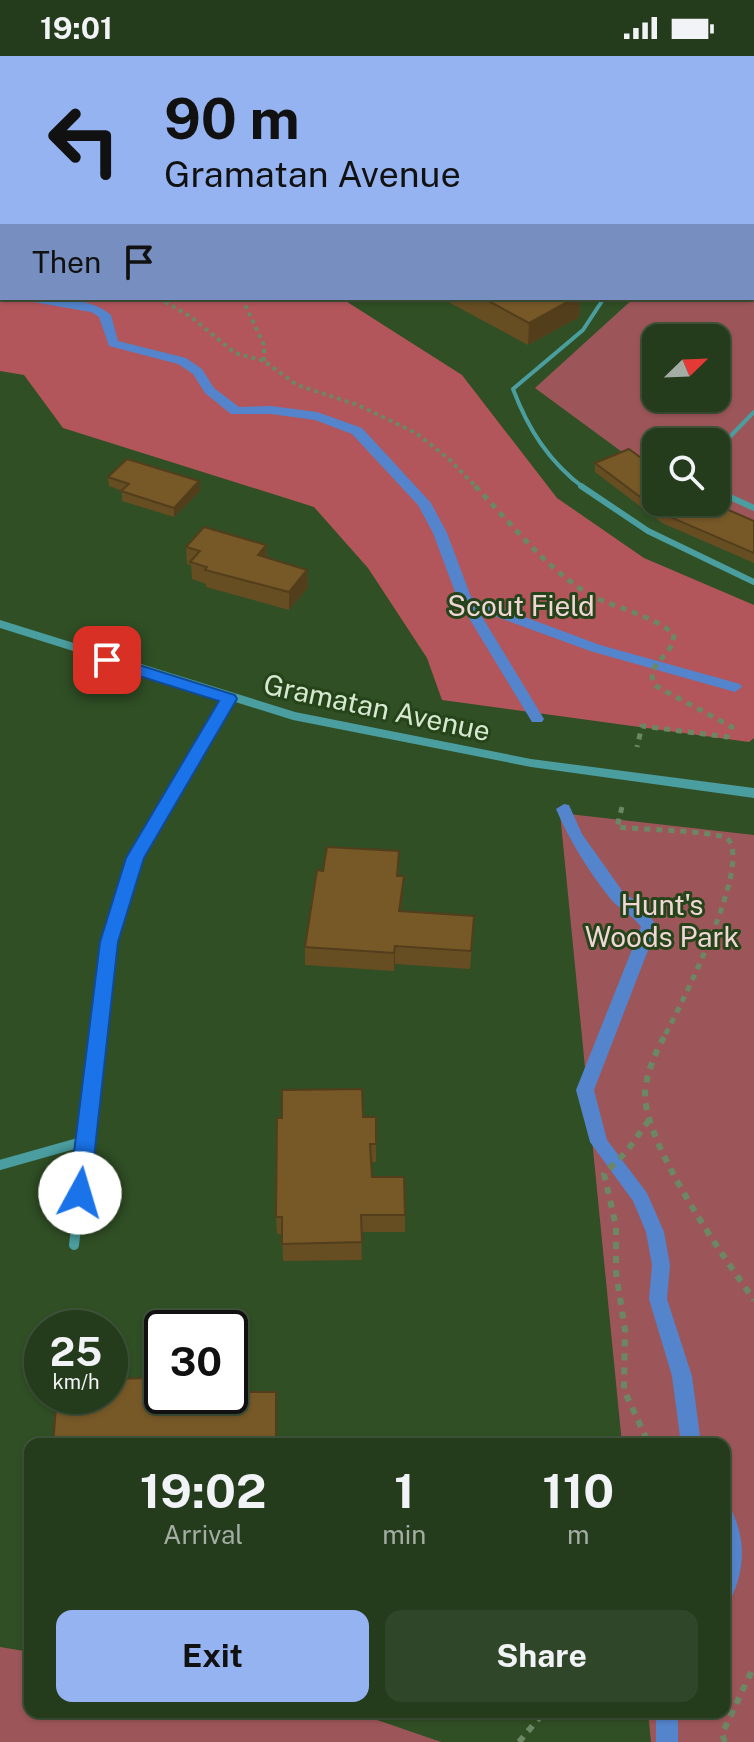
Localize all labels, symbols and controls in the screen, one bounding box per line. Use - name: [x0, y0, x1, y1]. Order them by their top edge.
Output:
- text: 19:01: [40, 10, 113, 46]
- text: 90 m: [164, 86, 300, 152]
- icon: left: [32, 88, 136, 192]
- text: Gramatan Avenue: [164, 153, 461, 195]
- icon: arrive: [117, 240, 161, 284]
- text: Then: [32, 244, 101, 280]
- north arrow: [642, 324, 730, 412]
- map controls: [642, 324, 730, 516]
- button: search: [642, 428, 730, 516]
- park label: Scout Field: [447, 589, 595, 622]
- pin: [73, 626, 141, 694]
- icon: arrive: [85, 638, 129, 682]
- street label: Gramatan Avenue: [261, 667, 493, 747]
- park label: Hunt's Woods Park: [585, 888, 739, 953]
- position arrow: [38, 1151, 122, 1235]
- speed limit sign: 30: [144, 1310, 248, 1414]
- text: 25: [50, 1328, 102, 1375]
- text: km/h: [52, 1370, 100, 1394]
- text: 19:02: [140, 1462, 266, 1519]
- text: 1: [394, 1462, 415, 1519]
- text: 110: [542, 1462, 614, 1519]
- text: Arrival: [163, 1519, 243, 1550]
- text: min: [382, 1519, 426, 1550]
- text: m: [567, 1519, 589, 1550]
- button: Exit: [56, 1610, 369, 1702]
- button: Share: [385, 1610, 698, 1702]

